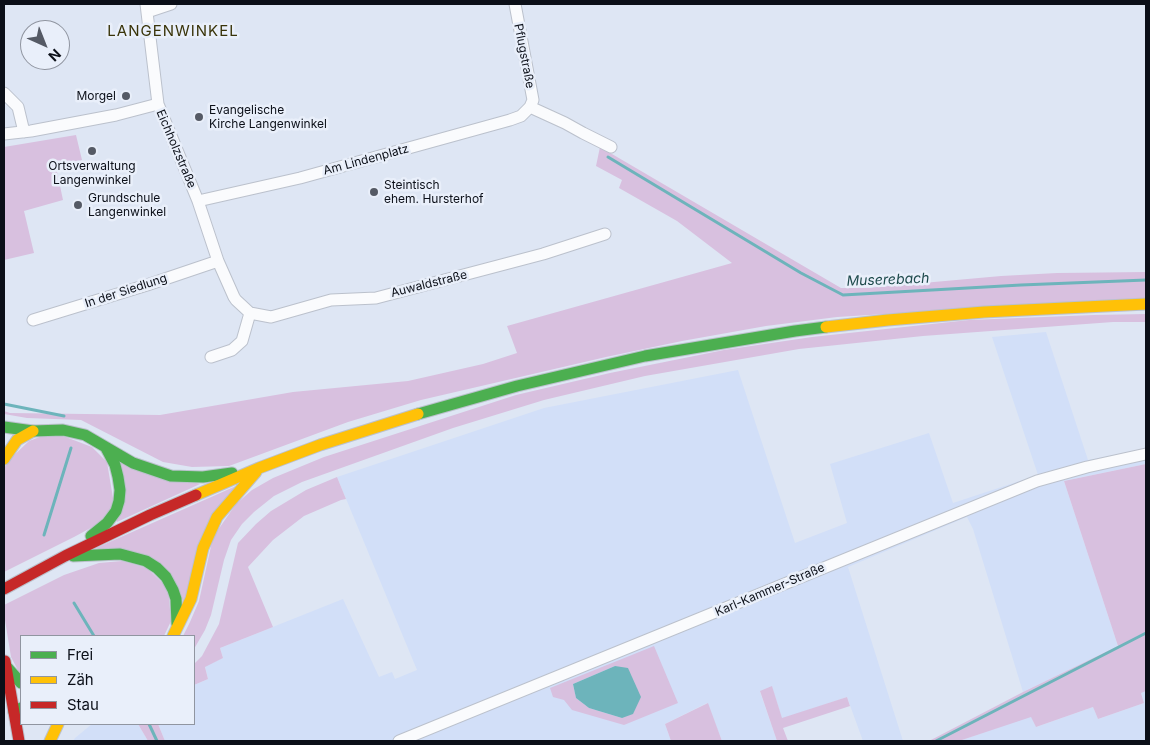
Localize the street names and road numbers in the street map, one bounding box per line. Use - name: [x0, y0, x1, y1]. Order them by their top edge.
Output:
- street label: Pflugstraße: [511, 23, 537, 89]
- street label: Eichholzstraße: [153, 108, 199, 190]
- street label: Am Lindenplatz: [322, 142, 410, 178]
- street label: Auwaldstraße: [389, 268, 469, 300]
- street label: In der Siedlung: [83, 271, 169, 311]
- street label: Karl-Kammer-Straße: [713, 560, 827, 620]

